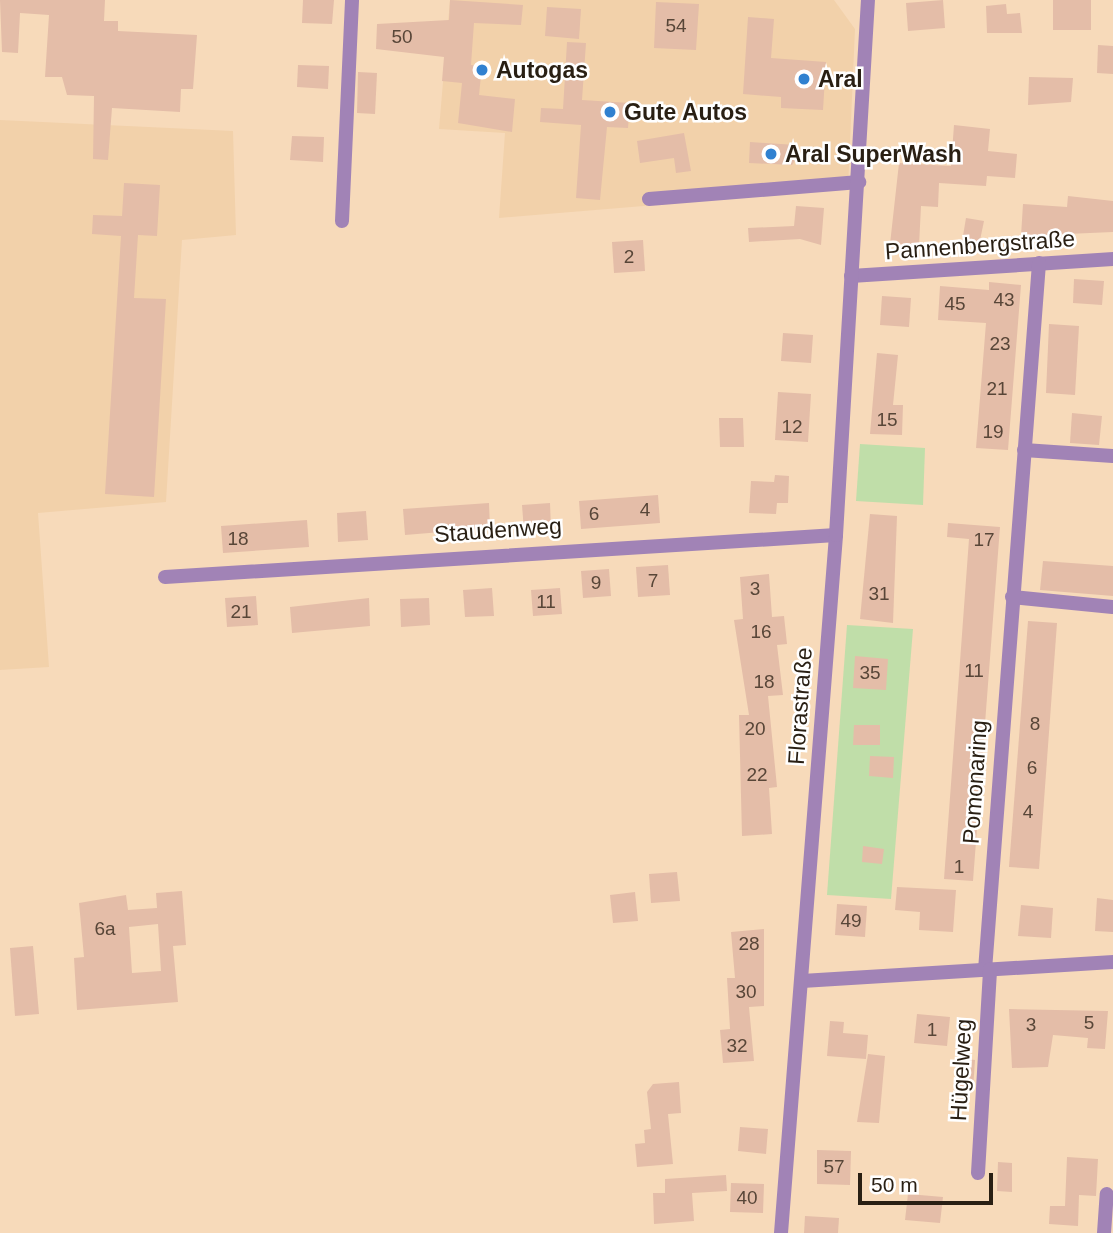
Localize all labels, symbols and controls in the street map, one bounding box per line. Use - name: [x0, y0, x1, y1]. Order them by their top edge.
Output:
- house number: 54: [665, 15, 687, 37]
- house number: 50: [391, 26, 413, 48]
- place label: Autogas: [496, 56, 588, 84]
- marker: Autogas: [474, 62, 490, 78]
- place label: Aral: [818, 65, 863, 93]
- marker: Aral: [796, 71, 812, 87]
- place label: Gute Autos: [624, 98, 748, 126]
- marker: Gute Autos: [602, 104, 618, 120]
- place label: Aral SuperWash: [785, 140, 962, 168]
- marker: Aral SuperWash: [763, 146, 779, 162]
- street label: Pannenbergstraße: [884, 225, 1076, 265]
- house number: 2: [624, 246, 634, 268]
- house number: 43: [993, 289, 1015, 311]
- house number: 45: [944, 293, 966, 315]
- house number: 23: [989, 333, 1011, 355]
- house number: 21: [986, 378, 1008, 400]
- house number: 15: [876, 409, 898, 431]
- house number: 12: [781, 416, 803, 438]
- house number: 19: [982, 421, 1004, 443]
- house number: 4: [640, 499, 650, 521]
- house number: 6: [589, 503, 599, 525]
- street label: Staudenweg: [433, 512, 563, 548]
- house number: 18: [227, 528, 249, 550]
- house number: 17: [973, 529, 995, 551]
- house number: 7: [648, 570, 658, 592]
- house number: 9: [591, 572, 601, 594]
- house number: 3: [750, 578, 760, 600]
- house number: 31: [868, 583, 890, 605]
- house number: 11: [536, 591, 556, 613]
- house number: 21: [230, 601, 252, 623]
- house number: 16: [750, 621, 772, 643]
- street label: Florastraße: [782, 646, 818, 766]
- house number: 11: [964, 660, 984, 682]
- house number: 35: [859, 662, 881, 684]
- house number: 18: [753, 671, 775, 693]
- house number: 8: [1030, 713, 1040, 735]
- house number: 20: [744, 718, 766, 740]
- street label: Pomonaring: [957, 719, 993, 845]
- house number: 6: [1027, 757, 1037, 779]
- house number: 22: [746, 764, 768, 786]
- house number: 4: [1023, 801, 1033, 823]
- house number: 1: [954, 856, 964, 878]
- house number: 49: [840, 910, 862, 932]
- house number: 6a: [94, 918, 116, 940]
- house number: 28: [738, 933, 760, 955]
- house number: 30: [735, 981, 757, 1003]
- house number: 5: [1084, 1012, 1094, 1034]
- house number: 3: [1026, 1014, 1036, 1036]
- street label: Hügelweg: [945, 1018, 977, 1122]
- house number: 1: [927, 1019, 937, 1041]
- house number: 32: [726, 1035, 748, 1057]
- house number: 57: [823, 1156, 845, 1178]
- scale bar: [861, 1160, 996, 1204]
- text: 50 m: [871, 1173, 918, 1196]
- house number: 40: [736, 1187, 758, 1209]

